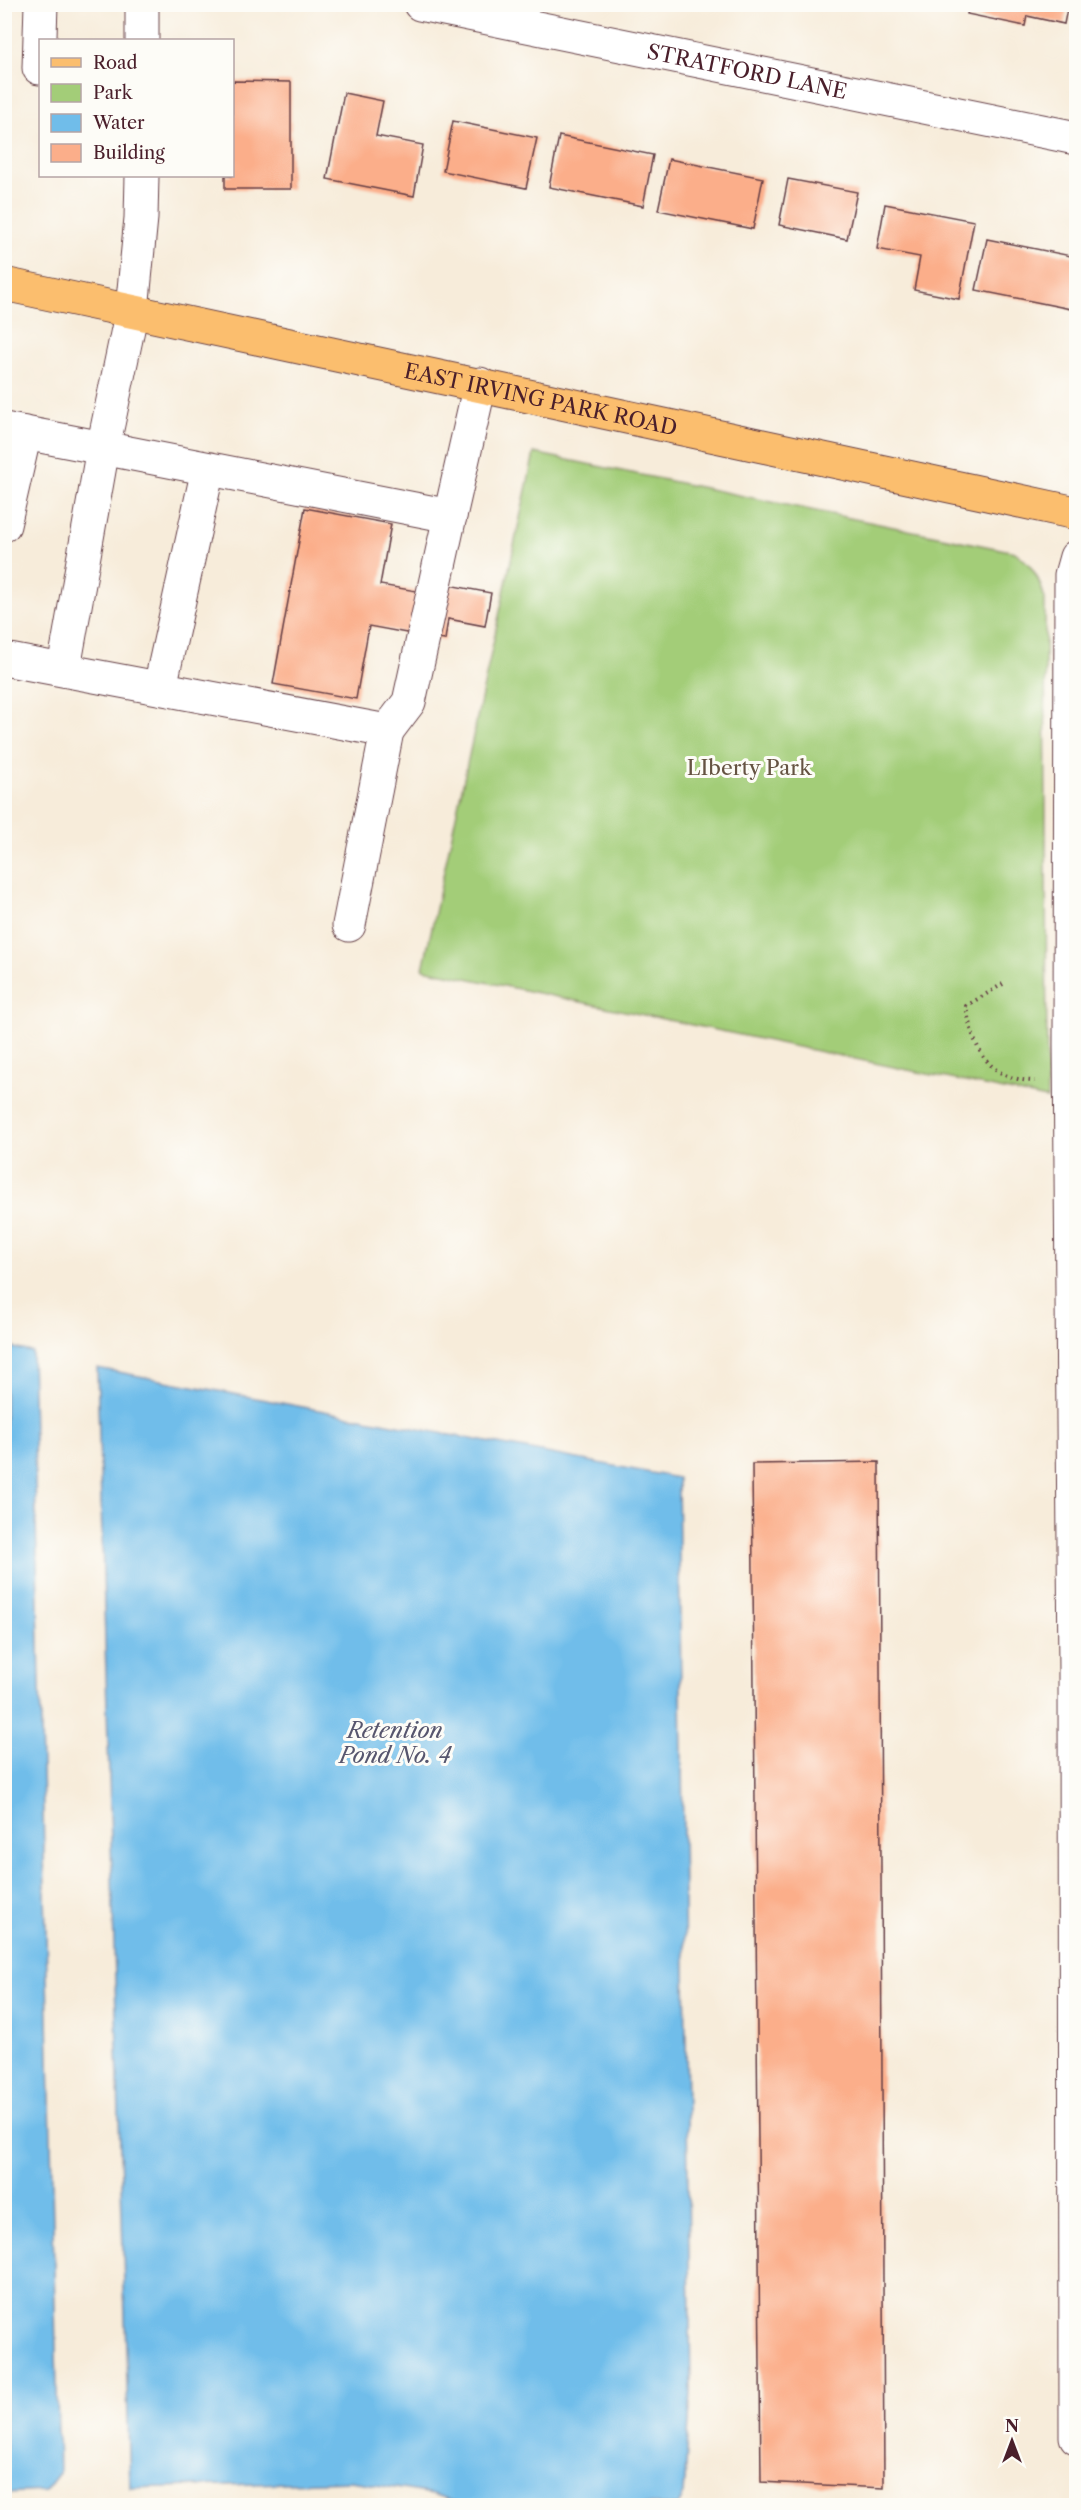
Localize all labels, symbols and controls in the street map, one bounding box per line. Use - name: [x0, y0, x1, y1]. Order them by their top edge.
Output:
- street label: STRATFORD LANE: [645, 38, 849, 103]
- legend: [39, 39, 234, 177]
- text: Road: [93, 52, 138, 74]
- text: Park: [93, 82, 134, 104]
- text: Water: [92, 112, 145, 134]
- text: Building: [93, 142, 165, 164]
- street label: EAST IRVING PARK ROAD: [402, 357, 680, 440]
- park label: LIberty Park: [687, 755, 812, 780]
- water label: Retention Pond No. 4: [337, 1717, 452, 1769]
- north arrow: [982, 2411, 1042, 2471]
- text: N: [1005, 2416, 1019, 2436]

